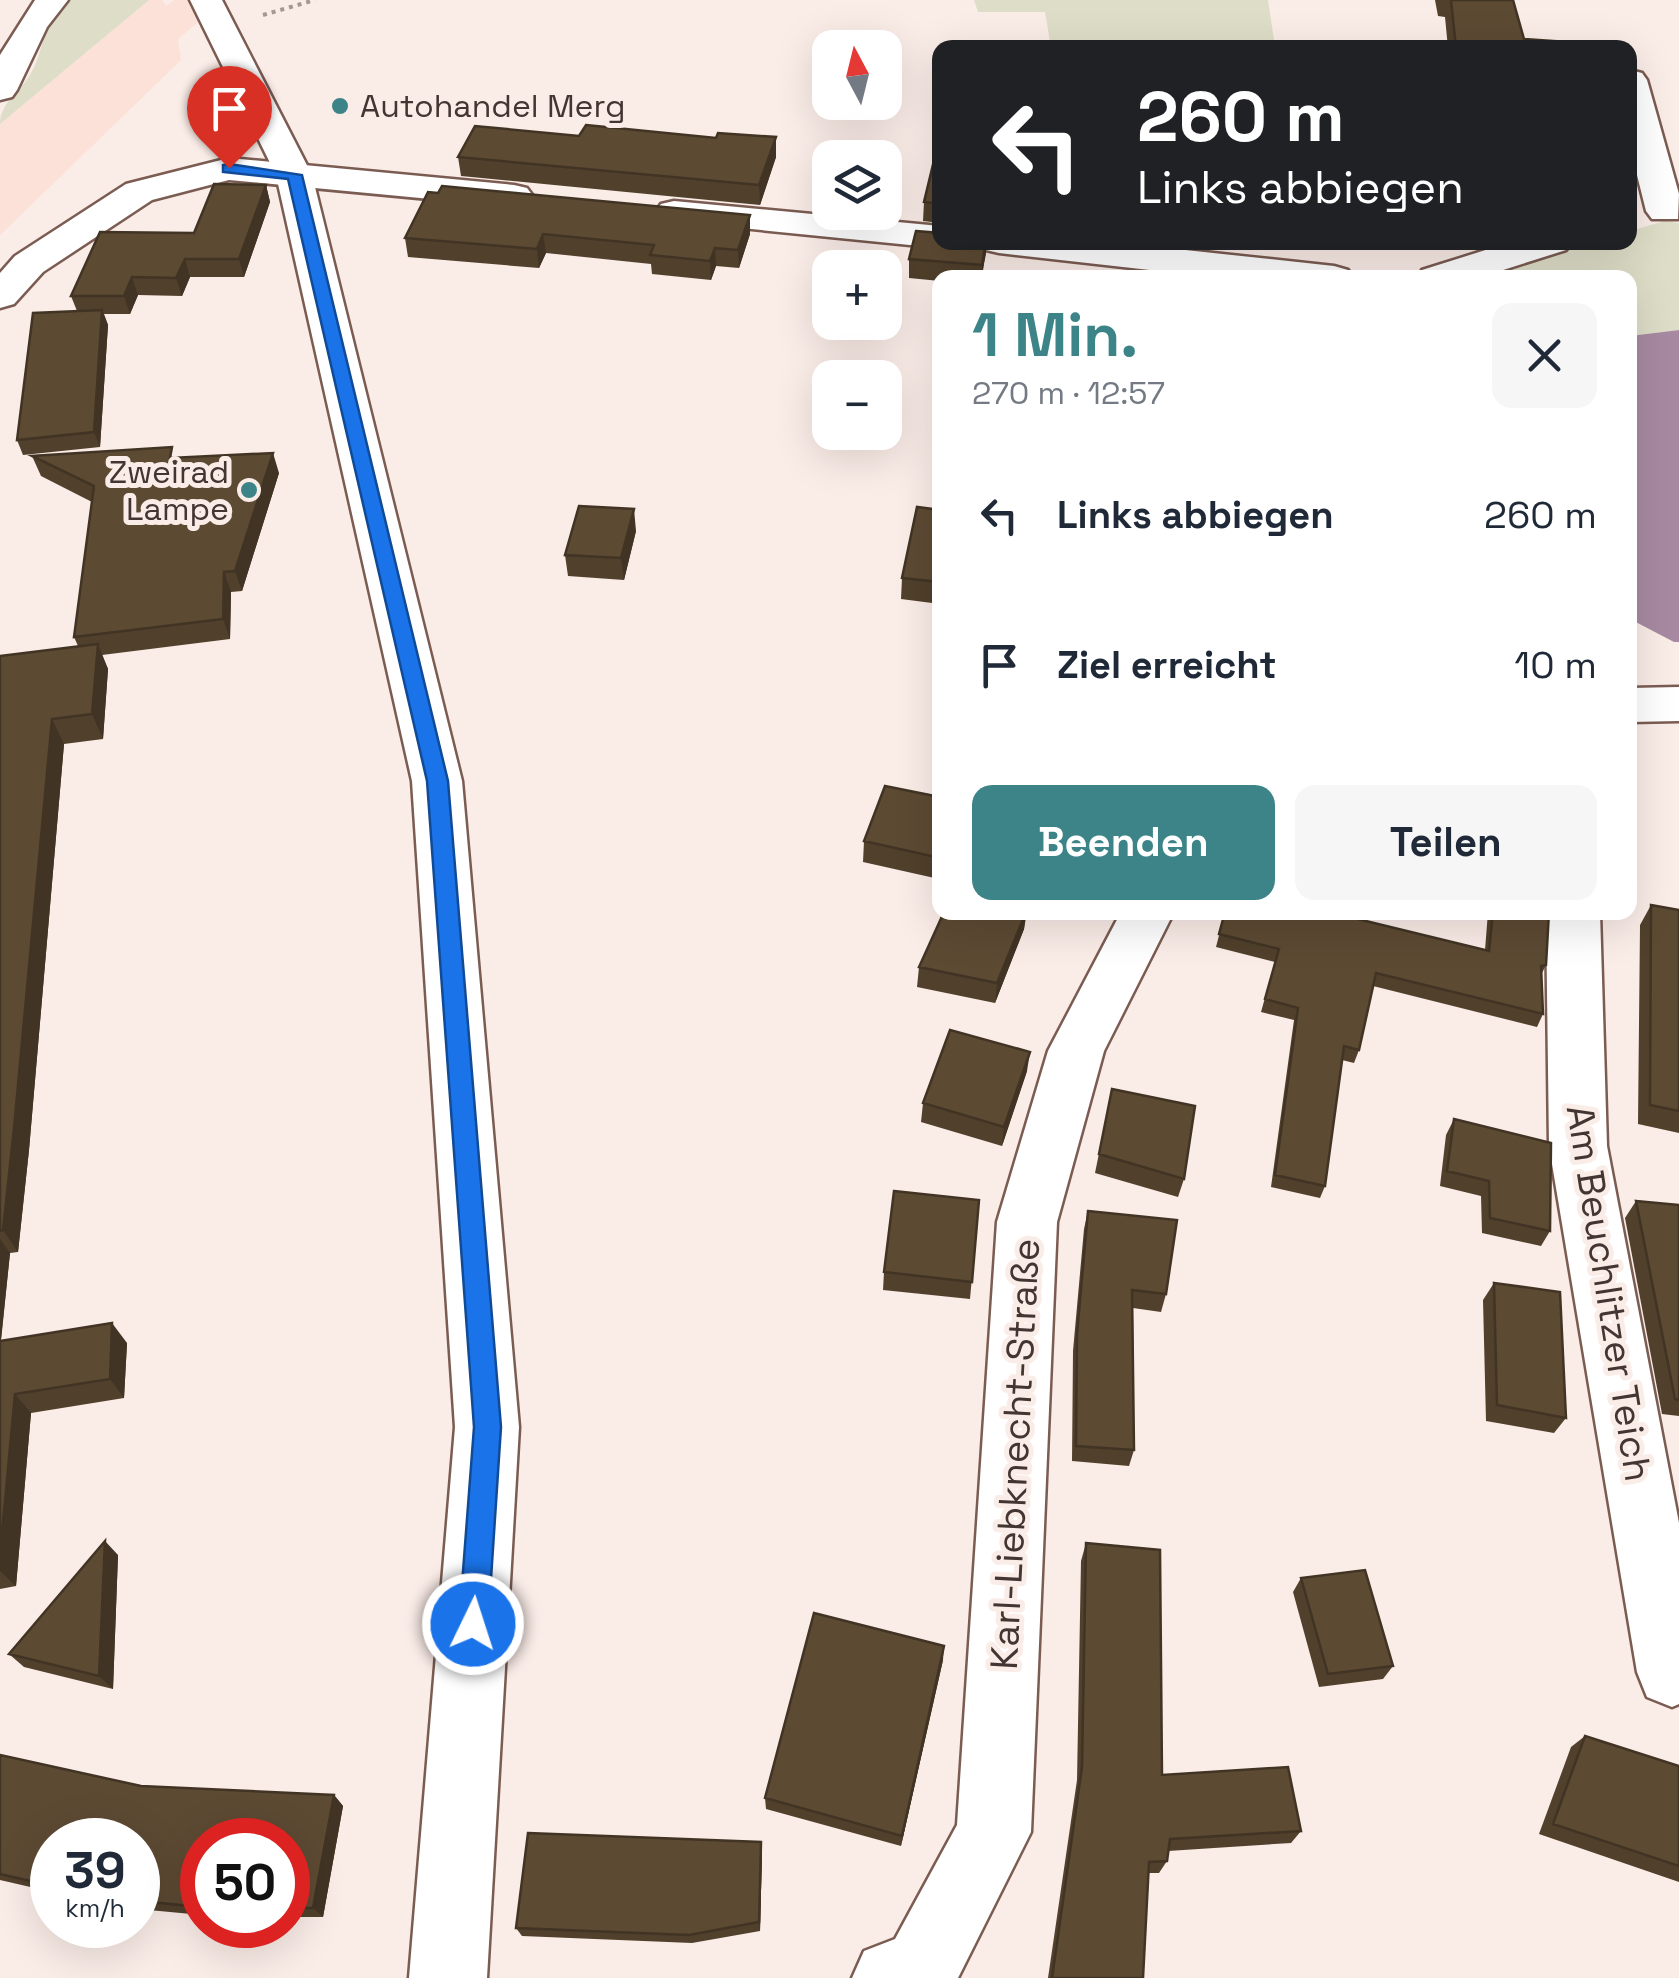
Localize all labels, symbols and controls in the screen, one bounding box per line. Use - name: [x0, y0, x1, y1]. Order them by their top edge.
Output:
- north arrow: [812, 30, 902, 120]
- map controls: [812, 30, 902, 450]
- pin: [187, 66, 272, 169]
- text: 260 m: [1137, 72, 1345, 161]
- icon: left: [972, 80, 1102, 210]
- icon: arrive: [202, 81, 257, 136]
- place label: Autohandel Merg: [360, 86, 626, 126]
- marker: Autohandel Merg: [329, 95, 351, 117]
- button: layers: [812, 140, 902, 230]
- text: Links abbiegen: [1137, 159, 1464, 216]
- button: +: [812, 250, 902, 340]
- text: 1 Min.: [972, 297, 1138, 374]
- button: close: [1492, 303, 1597, 408]
- button: −: [812, 360, 902, 450]
- text: 270 m · 12:57: [972, 373, 1165, 413]
- place label: Zweirad Lampe: [109, 452, 229, 529]
- marker: Zweirad Lampe: [238, 479, 260, 501]
- icon: left: [972, 488, 1027, 543]
- text: Links abbiegen: [1057, 491, 1334, 539]
- text: 260 m: [1484, 491, 1597, 539]
- icon: arrive: [972, 638, 1027, 693]
- text: Ziel erreicht: [1057, 641, 1277, 689]
- text: 10 m: [1514, 641, 1597, 689]
- button: Beenden: [972, 785, 1275, 900]
- button: Teilen: [1295, 785, 1597, 900]
- street label: Am Beuchlitzer Teich: [1556, 1101, 1662, 1485]
- street label: Karl-Liebknecht-Straße: [980, 1237, 1050, 1671]
- position arrow: [421, 1572, 525, 1676]
- speed limit sign: 50: [180, 1818, 310, 1948]
- text: 39: [64, 1839, 126, 1903]
- text: km/h: [65, 1892, 125, 1924]

